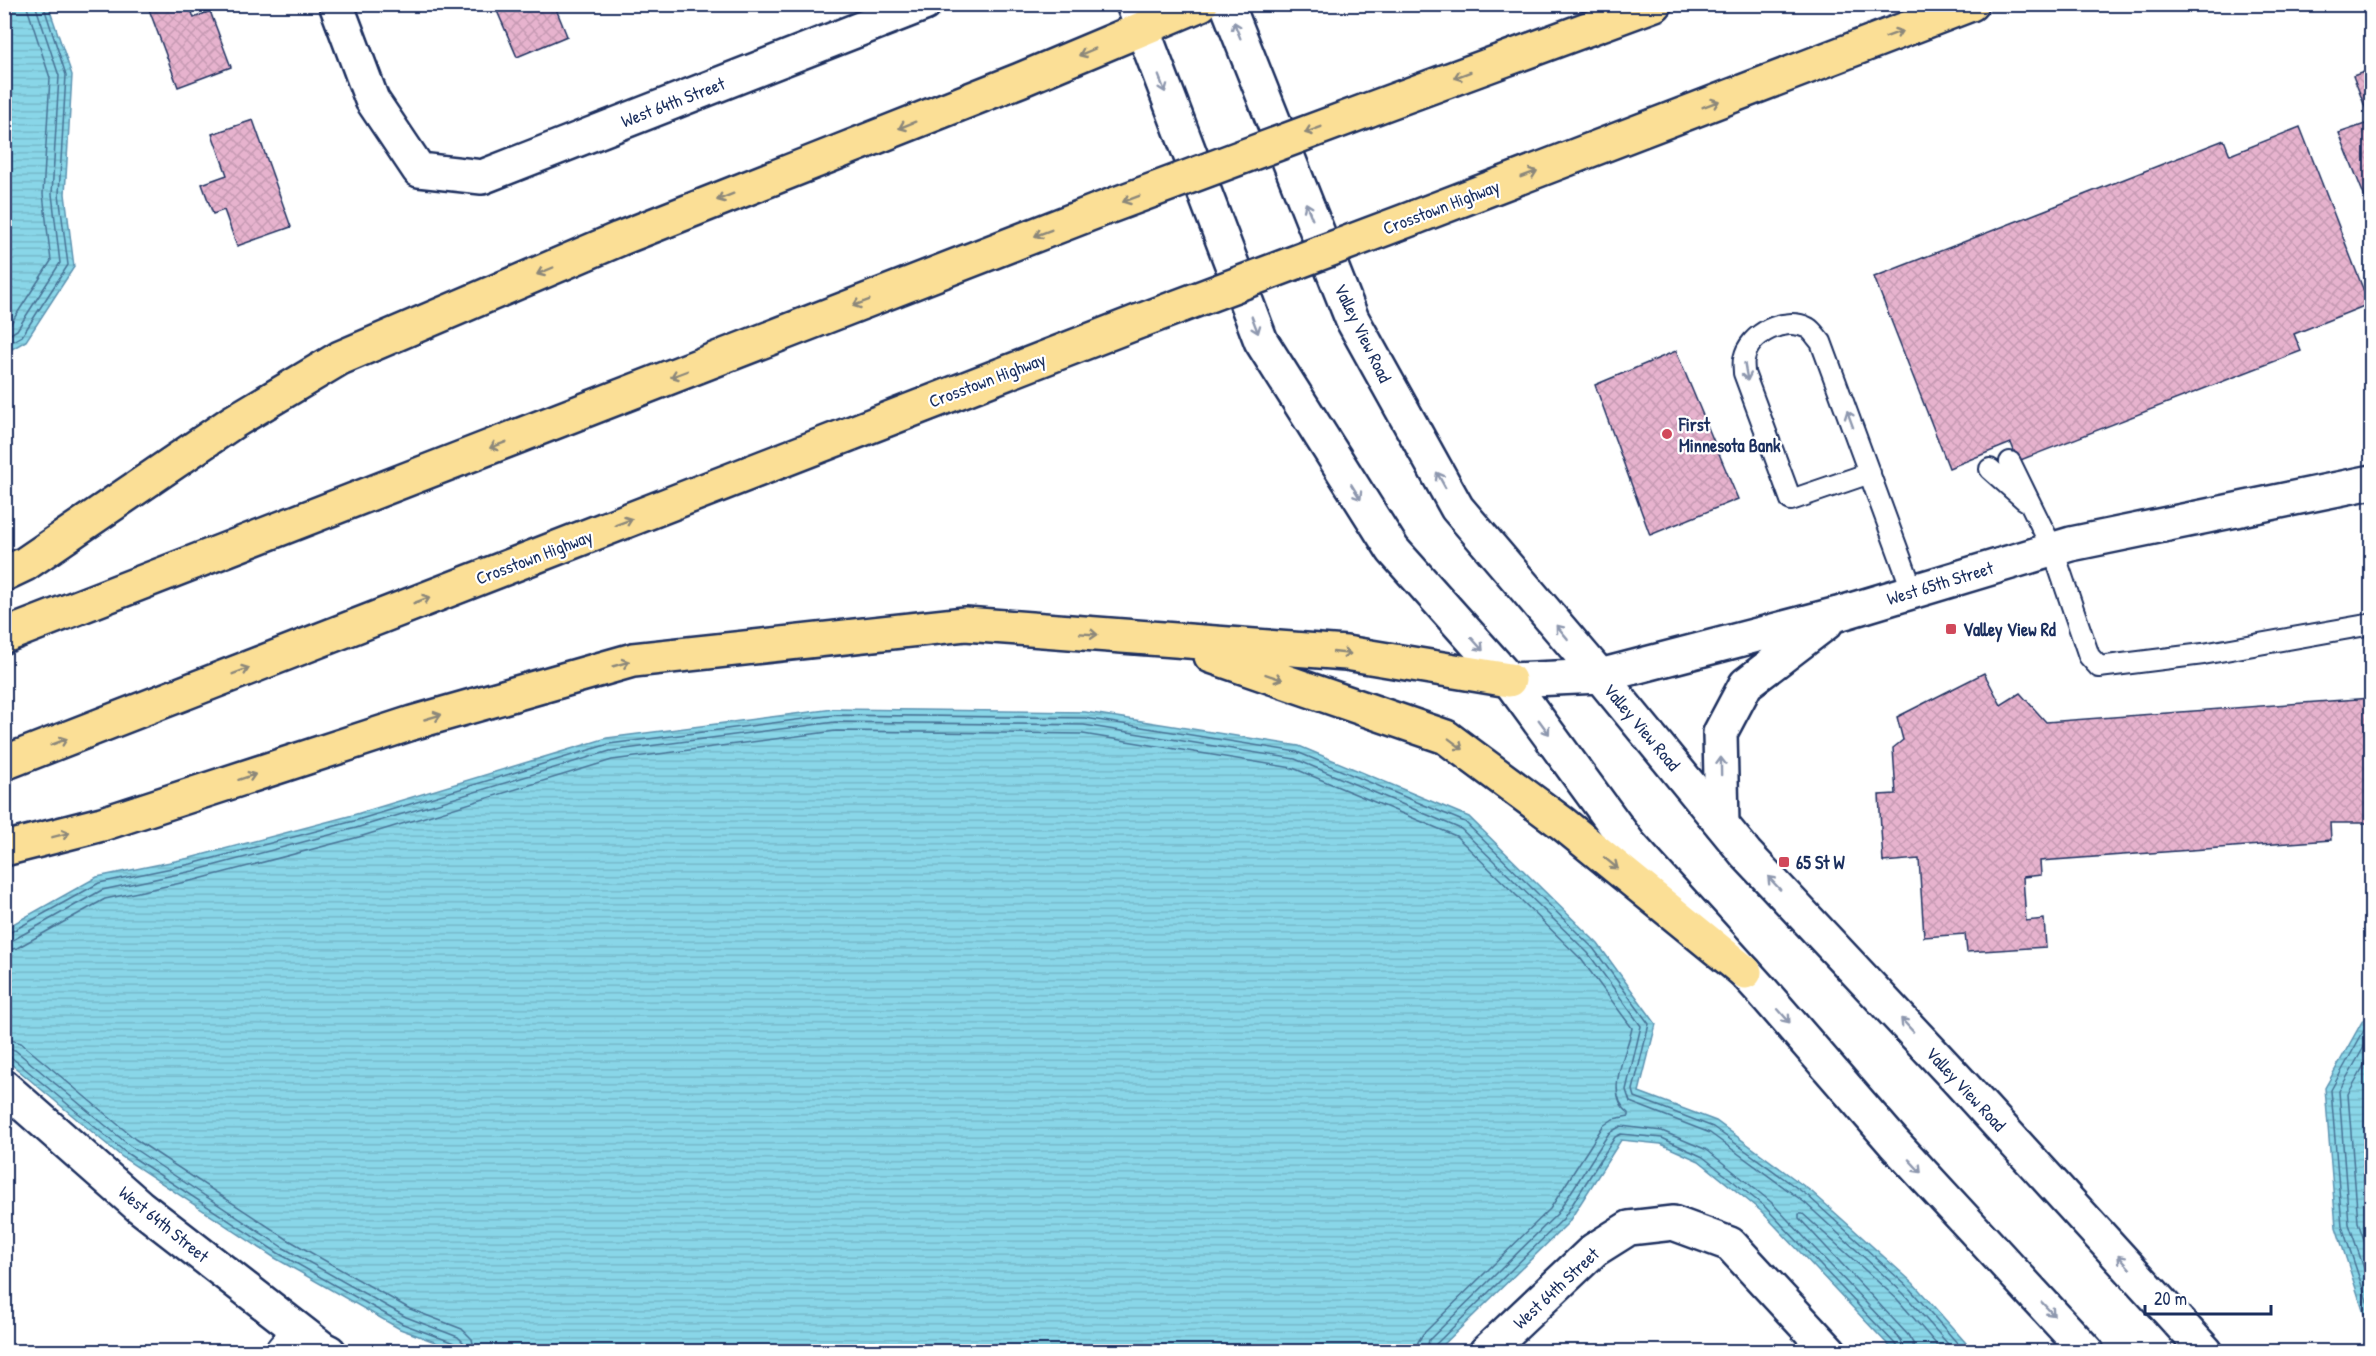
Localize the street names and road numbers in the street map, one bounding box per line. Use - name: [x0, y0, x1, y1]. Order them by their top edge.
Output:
- street label: West 64th Street: [618, 70, 729, 133]
- street label: Crosstown Highway: [1379, 173, 1503, 241]
- street label: Valley View Road: [1328, 279, 1398, 387]
- street label: Crosstown Highway: [925, 346, 1049, 414]
- street label: Crosstown Highway: [472, 523, 596, 591]
- street label: West 65th Street: [1884, 555, 1997, 611]
- street label: Valley View Road: [1598, 678, 1686, 776]
- street label: Valley View Road: [1920, 1041, 2012, 1137]
- street label: West 64th Street: [114, 1180, 215, 1269]
- street label: West 64th Street: [1508, 1241, 1605, 1334]

